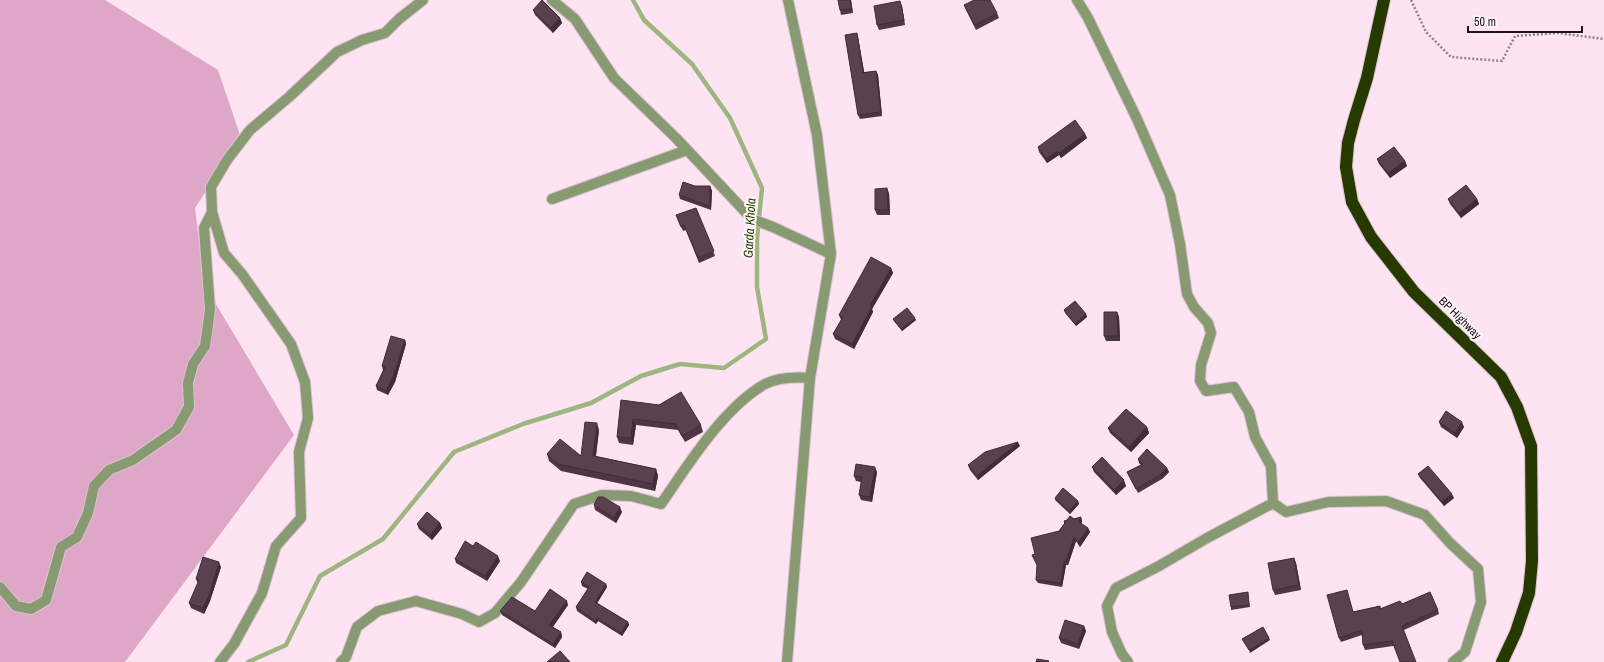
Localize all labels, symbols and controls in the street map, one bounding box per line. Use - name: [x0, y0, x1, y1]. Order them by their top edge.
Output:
- scale bar: [1468, 8, 1582, 34]
- text: 50 m: [1474, 14, 1496, 30]
- water label: Garda Khola: [739, 198, 760, 258]
- street label: BP Highway: [1435, 293, 1485, 343]

